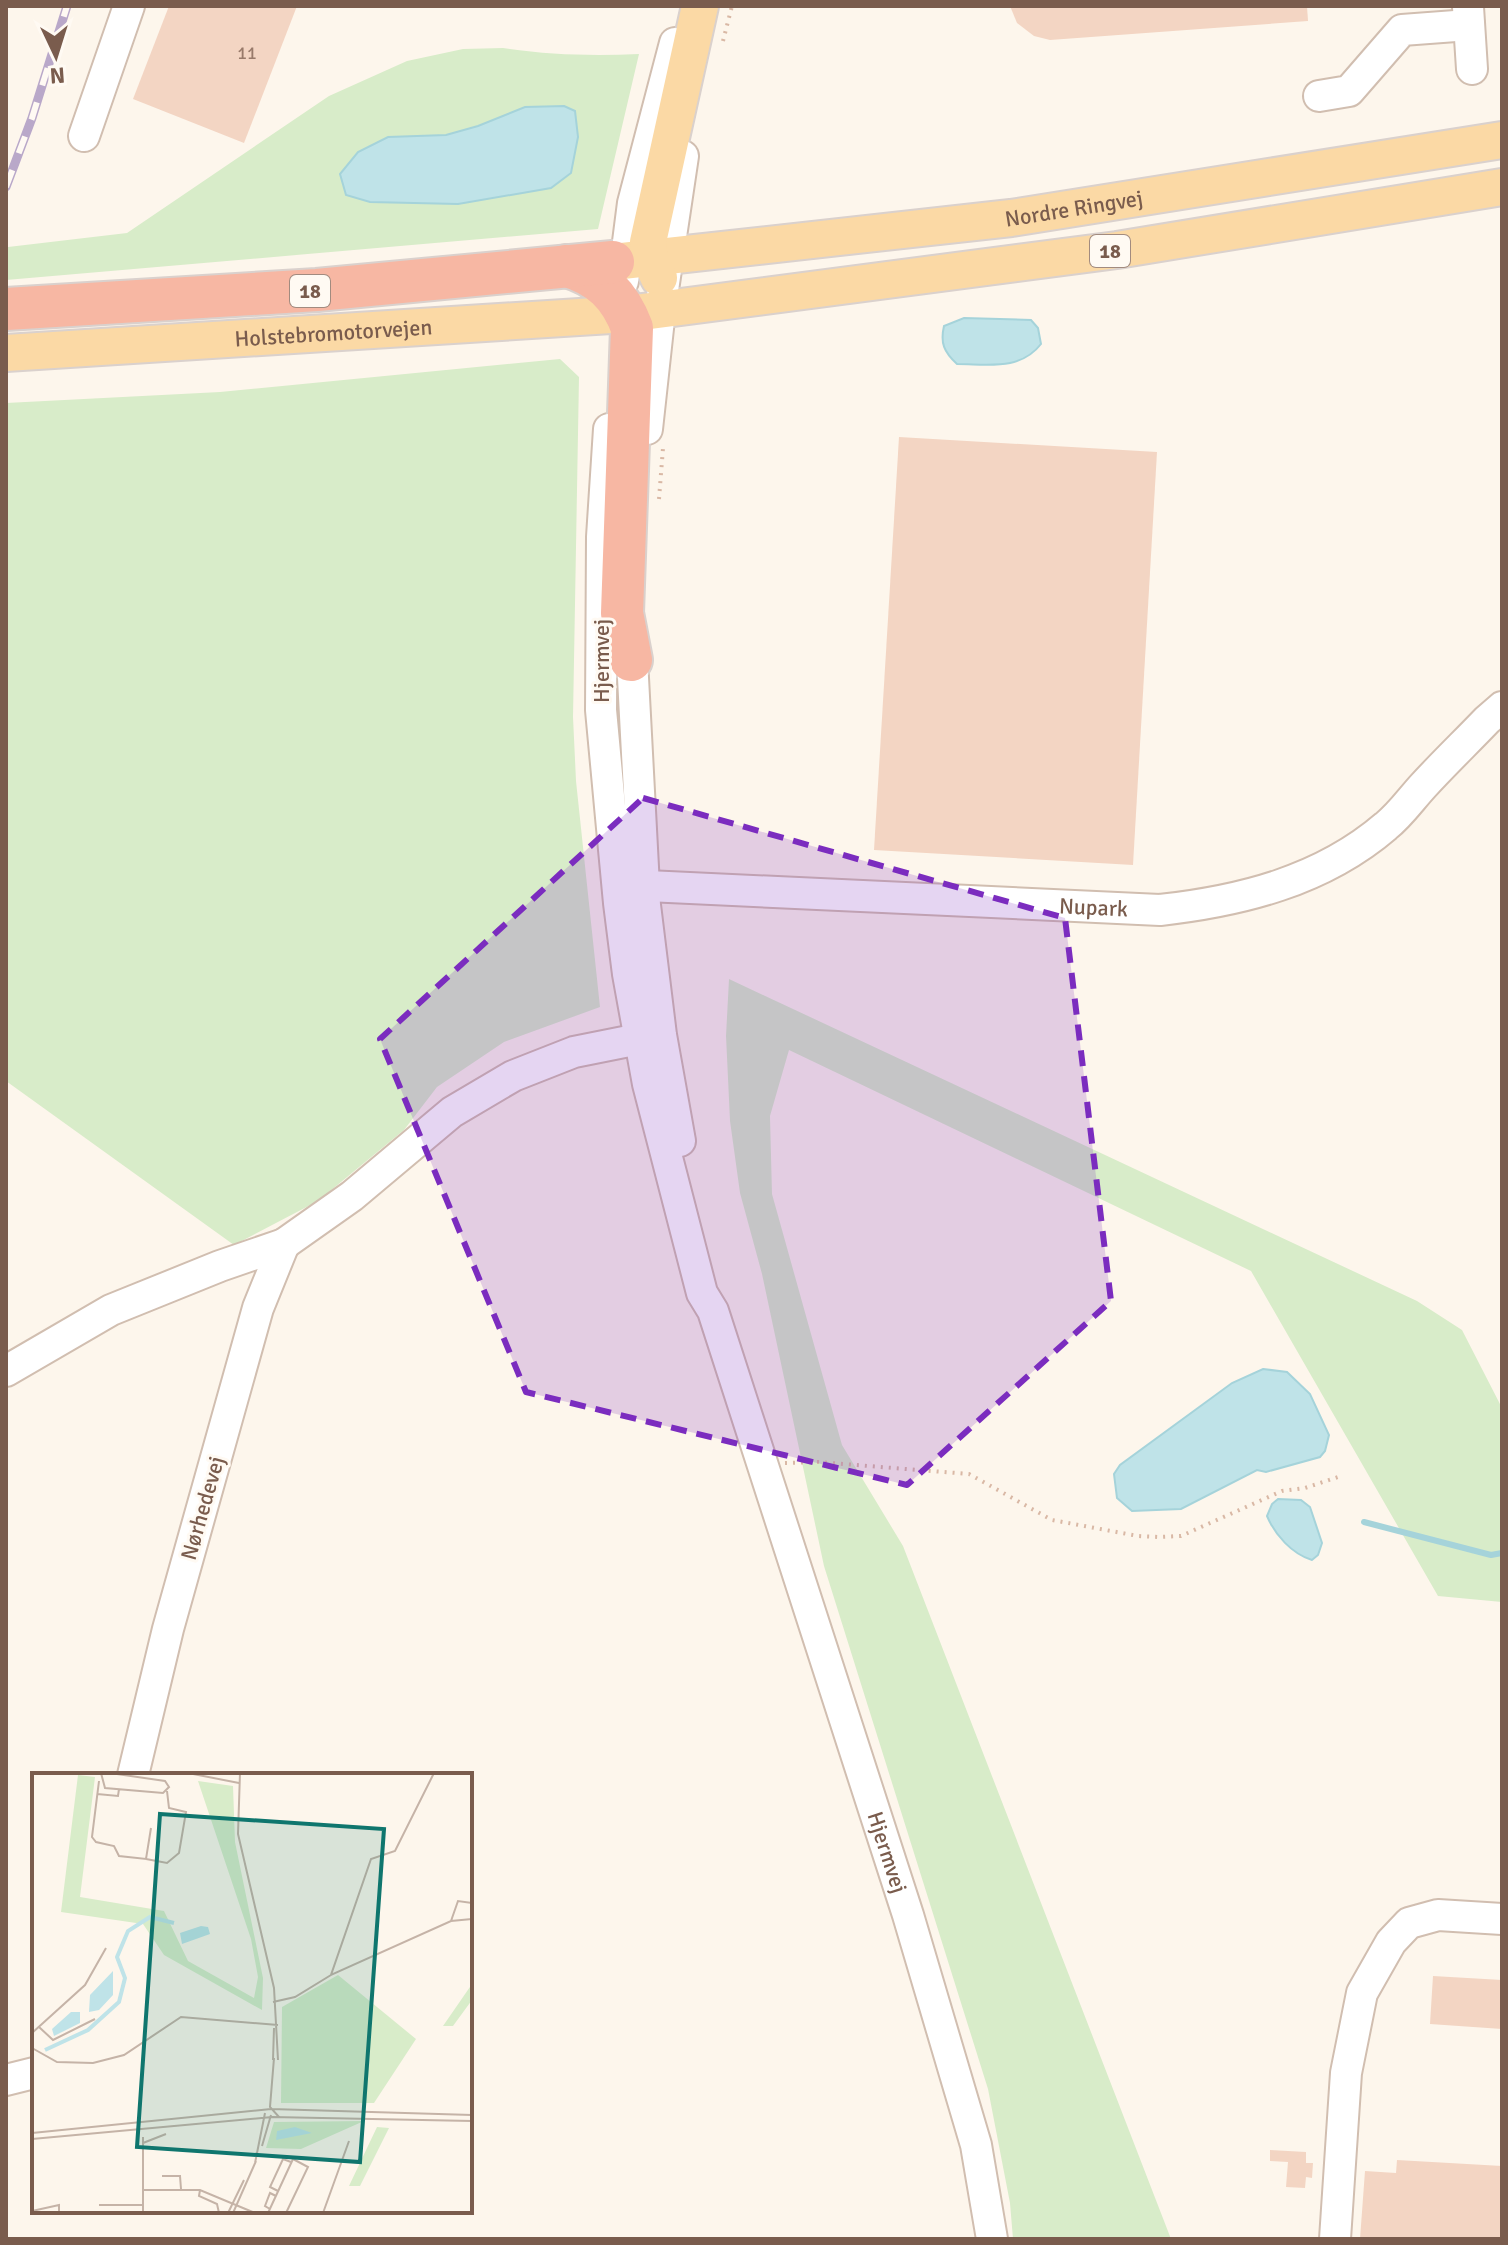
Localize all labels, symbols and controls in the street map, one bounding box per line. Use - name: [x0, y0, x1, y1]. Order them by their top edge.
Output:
- north arrow: [16, 16, 96, 96]
- house number: 11: [237, 42, 257, 64]
- text: N: [49, 61, 66, 89]
- street label: Nordre Ringvej: [1003, 184, 1145, 233]
- road number: 18: [1090, 235, 1130, 267]
- road number: 18: [290, 275, 330, 307]
- street label: Holstebromotorvejen: [234, 313, 433, 353]
- street label: Hjermvej: [588, 619, 615, 703]
- street label: Nupark: [1058, 892, 1129, 922]
- street label: Nørhedevej: [175, 1453, 230, 1563]
- inset map: [32, 1773, 472, 2213]
- street label: Hjermvej: [861, 1808, 913, 1896]

